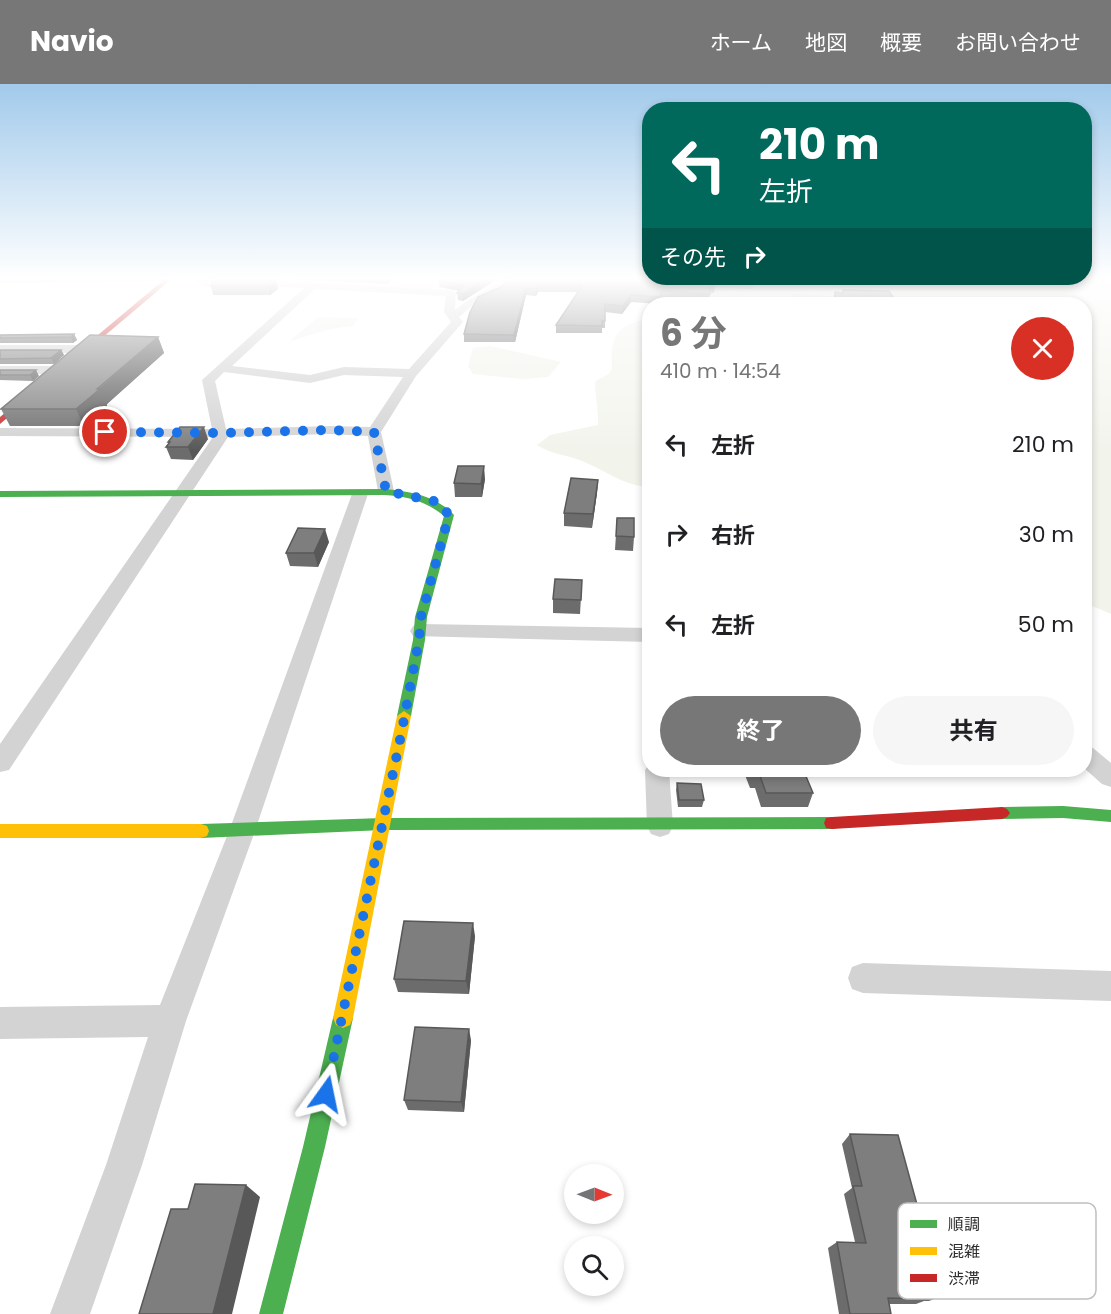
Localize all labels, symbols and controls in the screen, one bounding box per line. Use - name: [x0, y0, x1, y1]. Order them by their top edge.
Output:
- text: Navio: [30, 22, 114, 61]
- text: ホーム: [710, 28, 772, 57]
- text: 地図: [805, 28, 847, 57]
- text: 概要: [880, 28, 922, 57]
- text: お問い合わせ: [955, 28, 1081, 57]
- text: 210 m: [759, 115, 880, 174]
- icon: left: [660, 126, 738, 204]
- text: 左折: [759, 173, 813, 210]
- icon: right: [738, 240, 771, 273]
- text: その先: [660, 242, 726, 273]
- text: 6 分: [660, 308, 727, 359]
- button: close: [1011, 317, 1074, 380]
- text: 410 m · 14:54: [660, 357, 781, 385]
- pin: [79, 406, 130, 457]
- icon: arrive: [88, 415, 121, 448]
- icon: left: [660, 428, 693, 461]
- text: 210 m: [1012, 429, 1074, 460]
- text: 左折: [711, 430, 755, 461]
- icon: right: [660, 518, 693, 551]
- text: 30 m: [1019, 519, 1074, 550]
- text: 右折: [711, 520, 755, 551]
- icon: left: [660, 608, 693, 641]
- text: 50 m: [1018, 609, 1074, 640]
- text: 左折: [711, 610, 755, 641]
- button: 終了: [660, 696, 861, 765]
- button: 共有: [873, 696, 1074, 765]
- position arrow: [294, 1062, 358, 1126]
- north arrow: [564, 1164, 624, 1224]
- map controls: [564, 1164, 624, 1296]
- legend: [898, 1203, 1096, 1299]
- text: 順調: [948, 1213, 980, 1236]
- button: search: [564, 1236, 624, 1296]
- text: 混雑: [948, 1240, 980, 1263]
- text: 渋滞: [948, 1267, 980, 1290]

